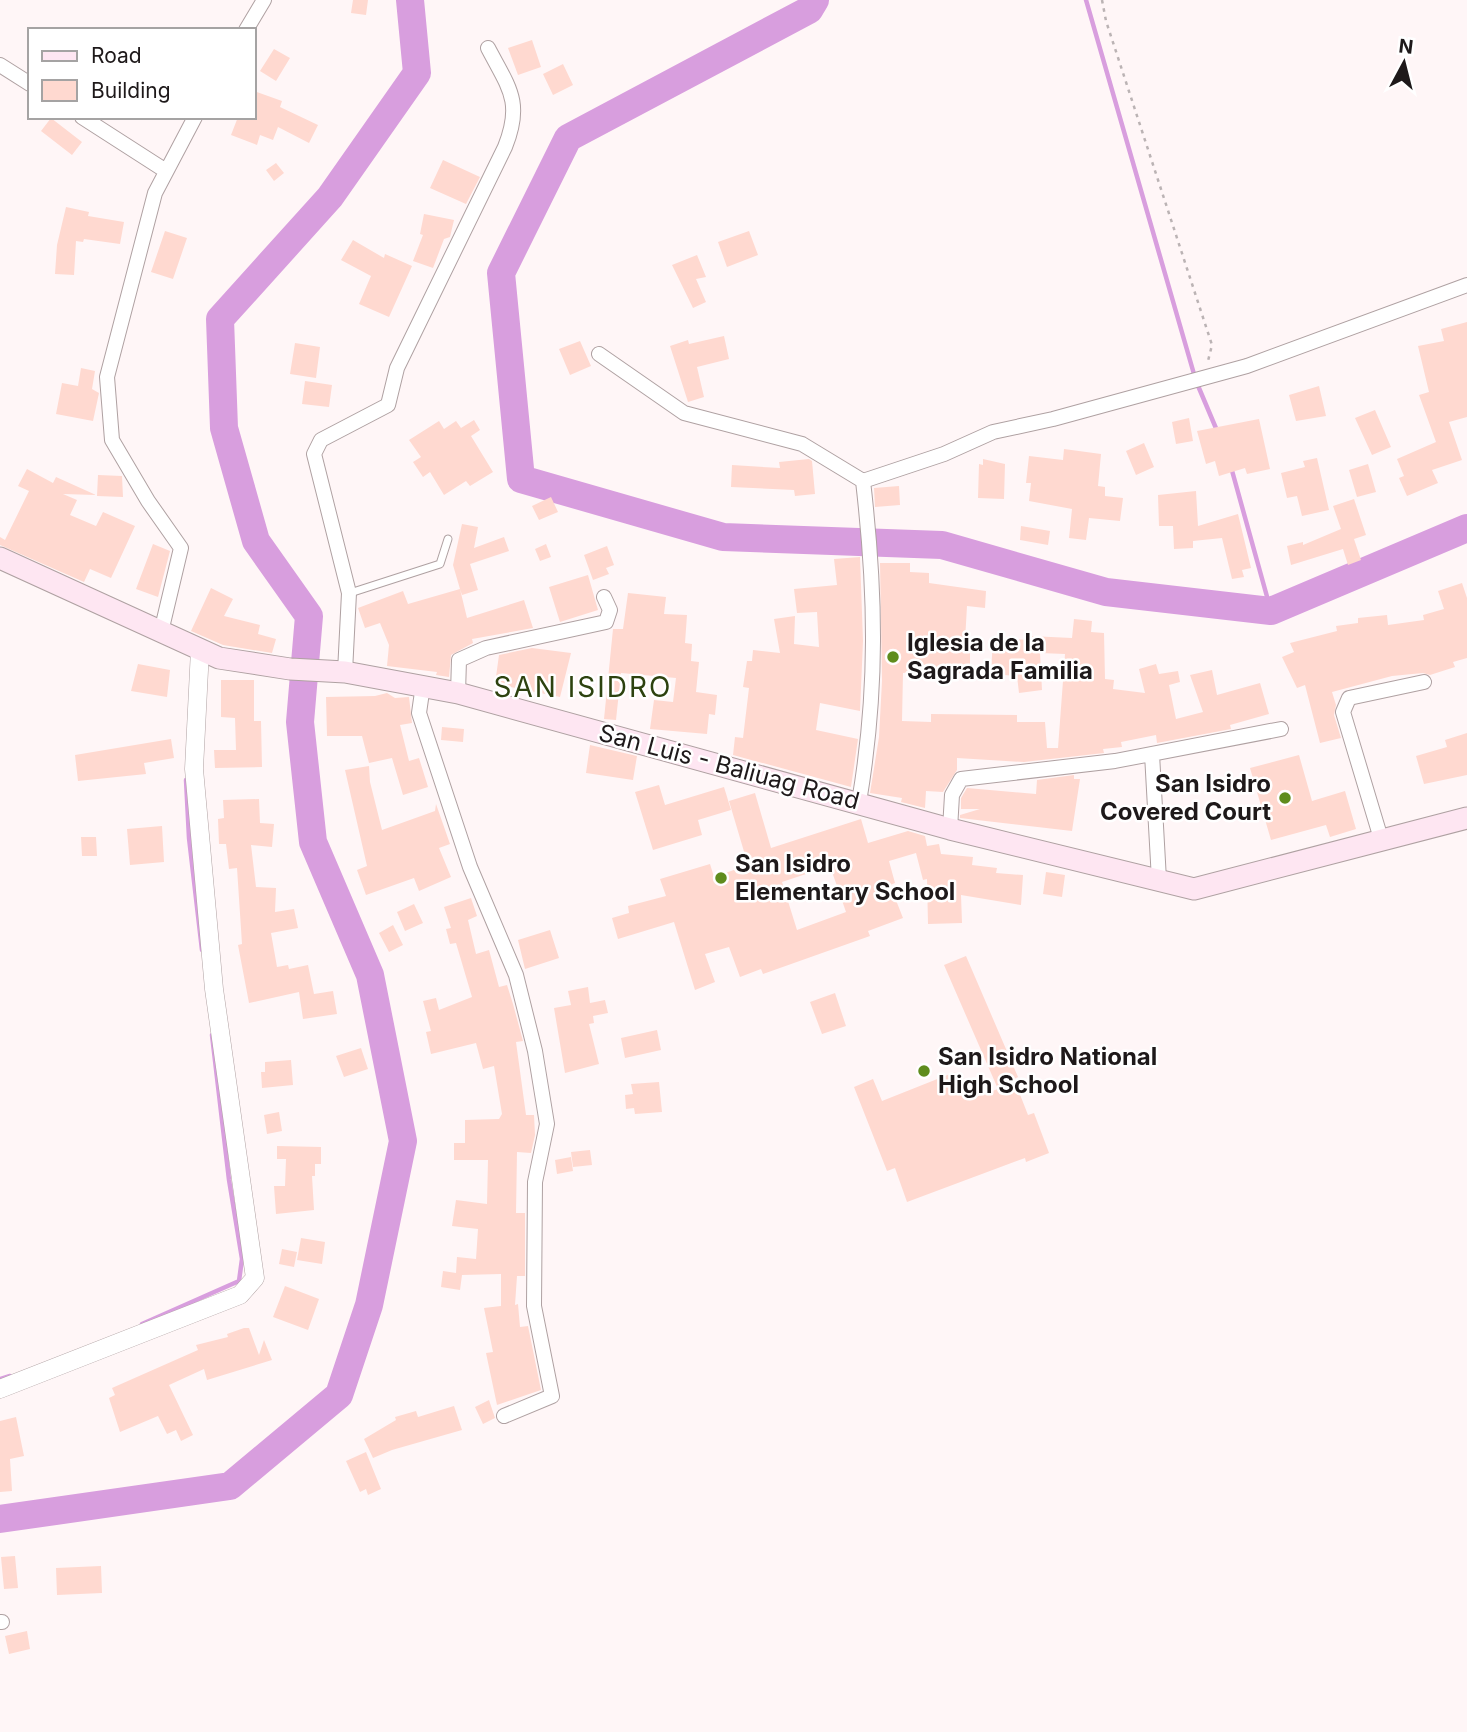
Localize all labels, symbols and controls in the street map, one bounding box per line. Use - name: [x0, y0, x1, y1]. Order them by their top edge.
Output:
- legend: [28, 28, 256, 119]
- north arrow: [1369, 28, 1439, 98]
- text: N: [1397, 34, 1415, 59]
- text: Road: [91, 43, 142, 68]
- text: Building: [91, 78, 171, 103]
- place label: Iglesia de la Sagrada Familia: [907, 628, 1093, 685]
- marker: Iglesia de la Sagrada Familia: [885, 649, 901, 665]
- district label: SAN ISIDRO: [494, 670, 672, 704]
- street label: San Luis - Baliuag Road: [596, 718, 863, 815]
- place label: San Isidro Covered Court: [1100, 769, 1271, 826]
- marker: San Isidro Covered Court: [1277, 790, 1293, 806]
- place label: San Isidro Elementary School: [735, 849, 955, 906]
- marker: San Isidro Elementary School: [713, 870, 729, 886]
- place label: San Isidro National High School: [938, 1042, 1157, 1099]
- marker: San Isidro National High School: [916, 1063, 932, 1079]

